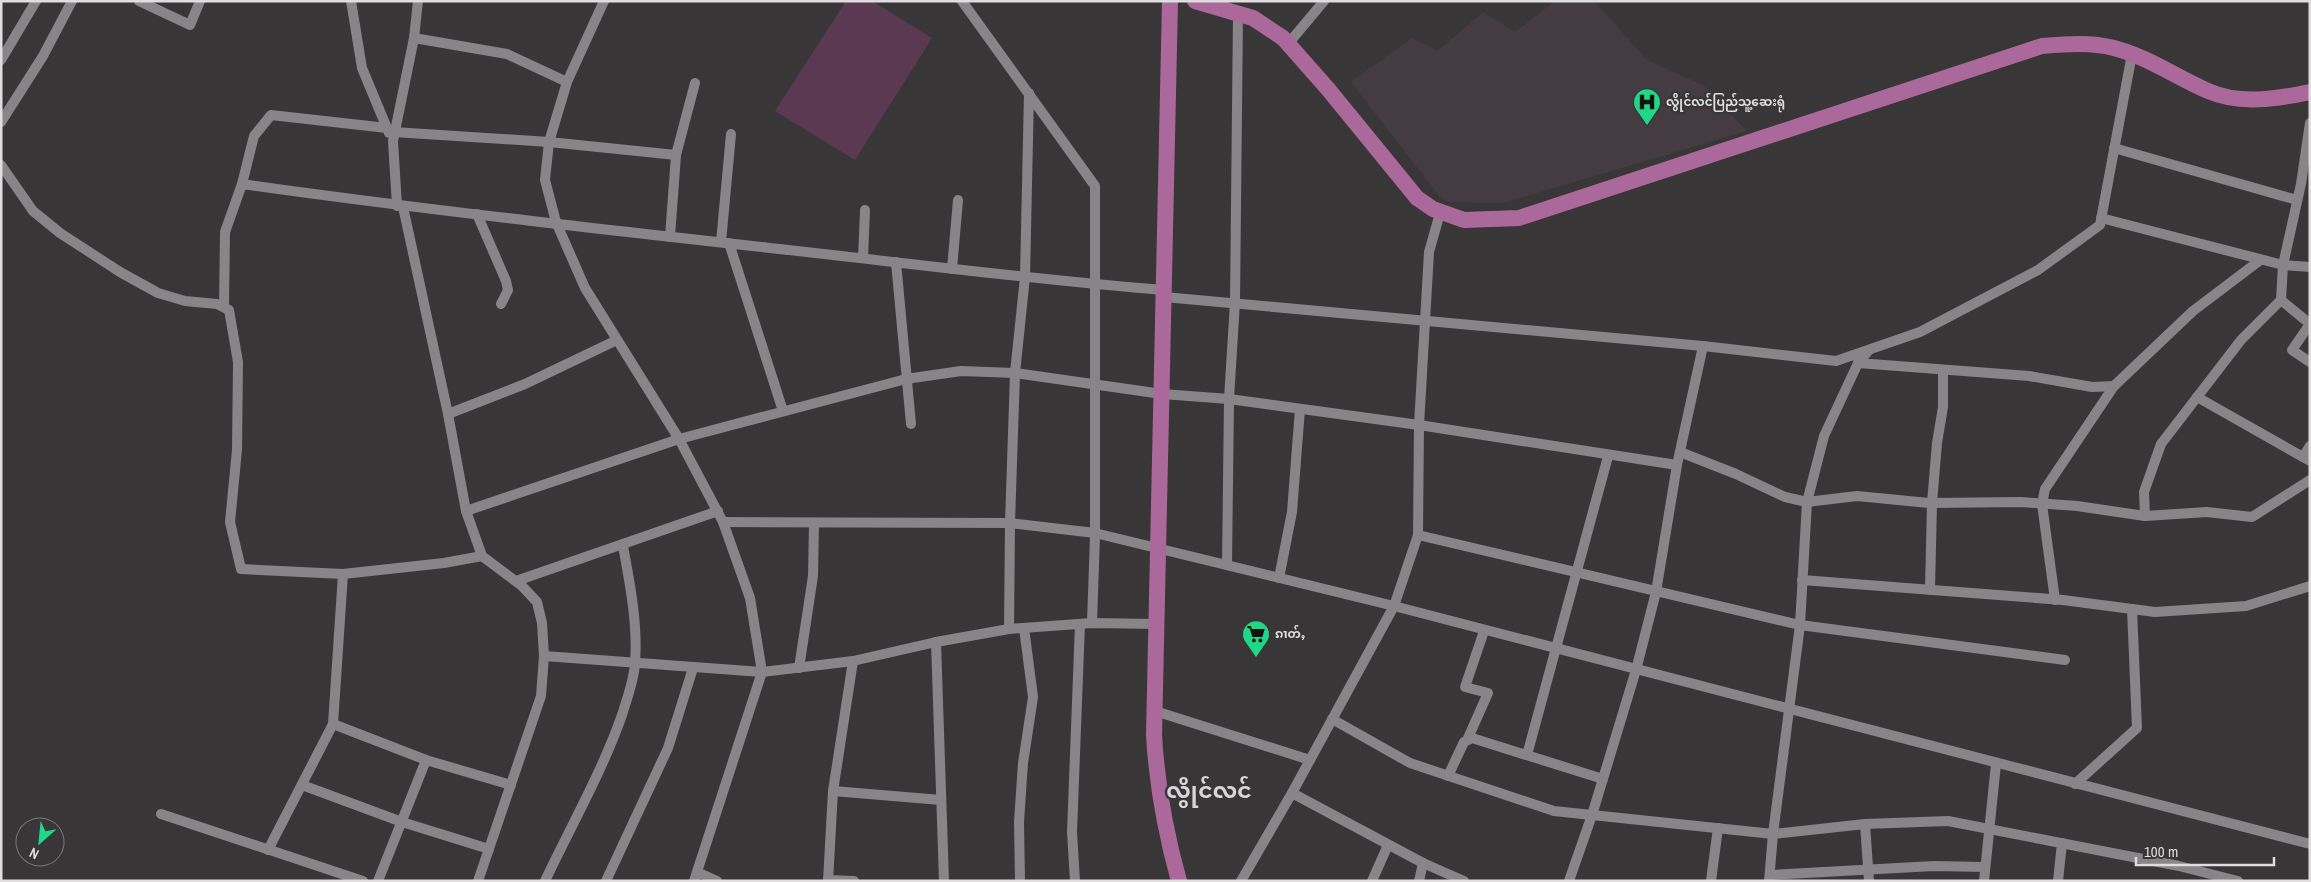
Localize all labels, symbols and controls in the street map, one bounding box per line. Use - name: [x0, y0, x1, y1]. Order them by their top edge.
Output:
- hospital icon: လွိုင်လင်ပြည်သူ့ဆေးရုံ: [1632, 87, 1662, 126]
- place label: လွိုင်လင်ပြည်သူ့ဆေးရုံ: [1666, 92, 1785, 113]
- supermarket icon: ၵၢတ်ႇ: [1241, 619, 1271, 658]
- place label: ၵၢတ်ႇ: [1275, 624, 1306, 642]
- district label: လွိုင်လင်: [1166, 775, 1252, 808]
- north arrow: [15, 817, 65, 867]
- scale bar: [2136, 834, 2274, 866]
- text: 100 m: [2144, 841, 2178, 862]
- text: N: [26, 844, 42, 863]

